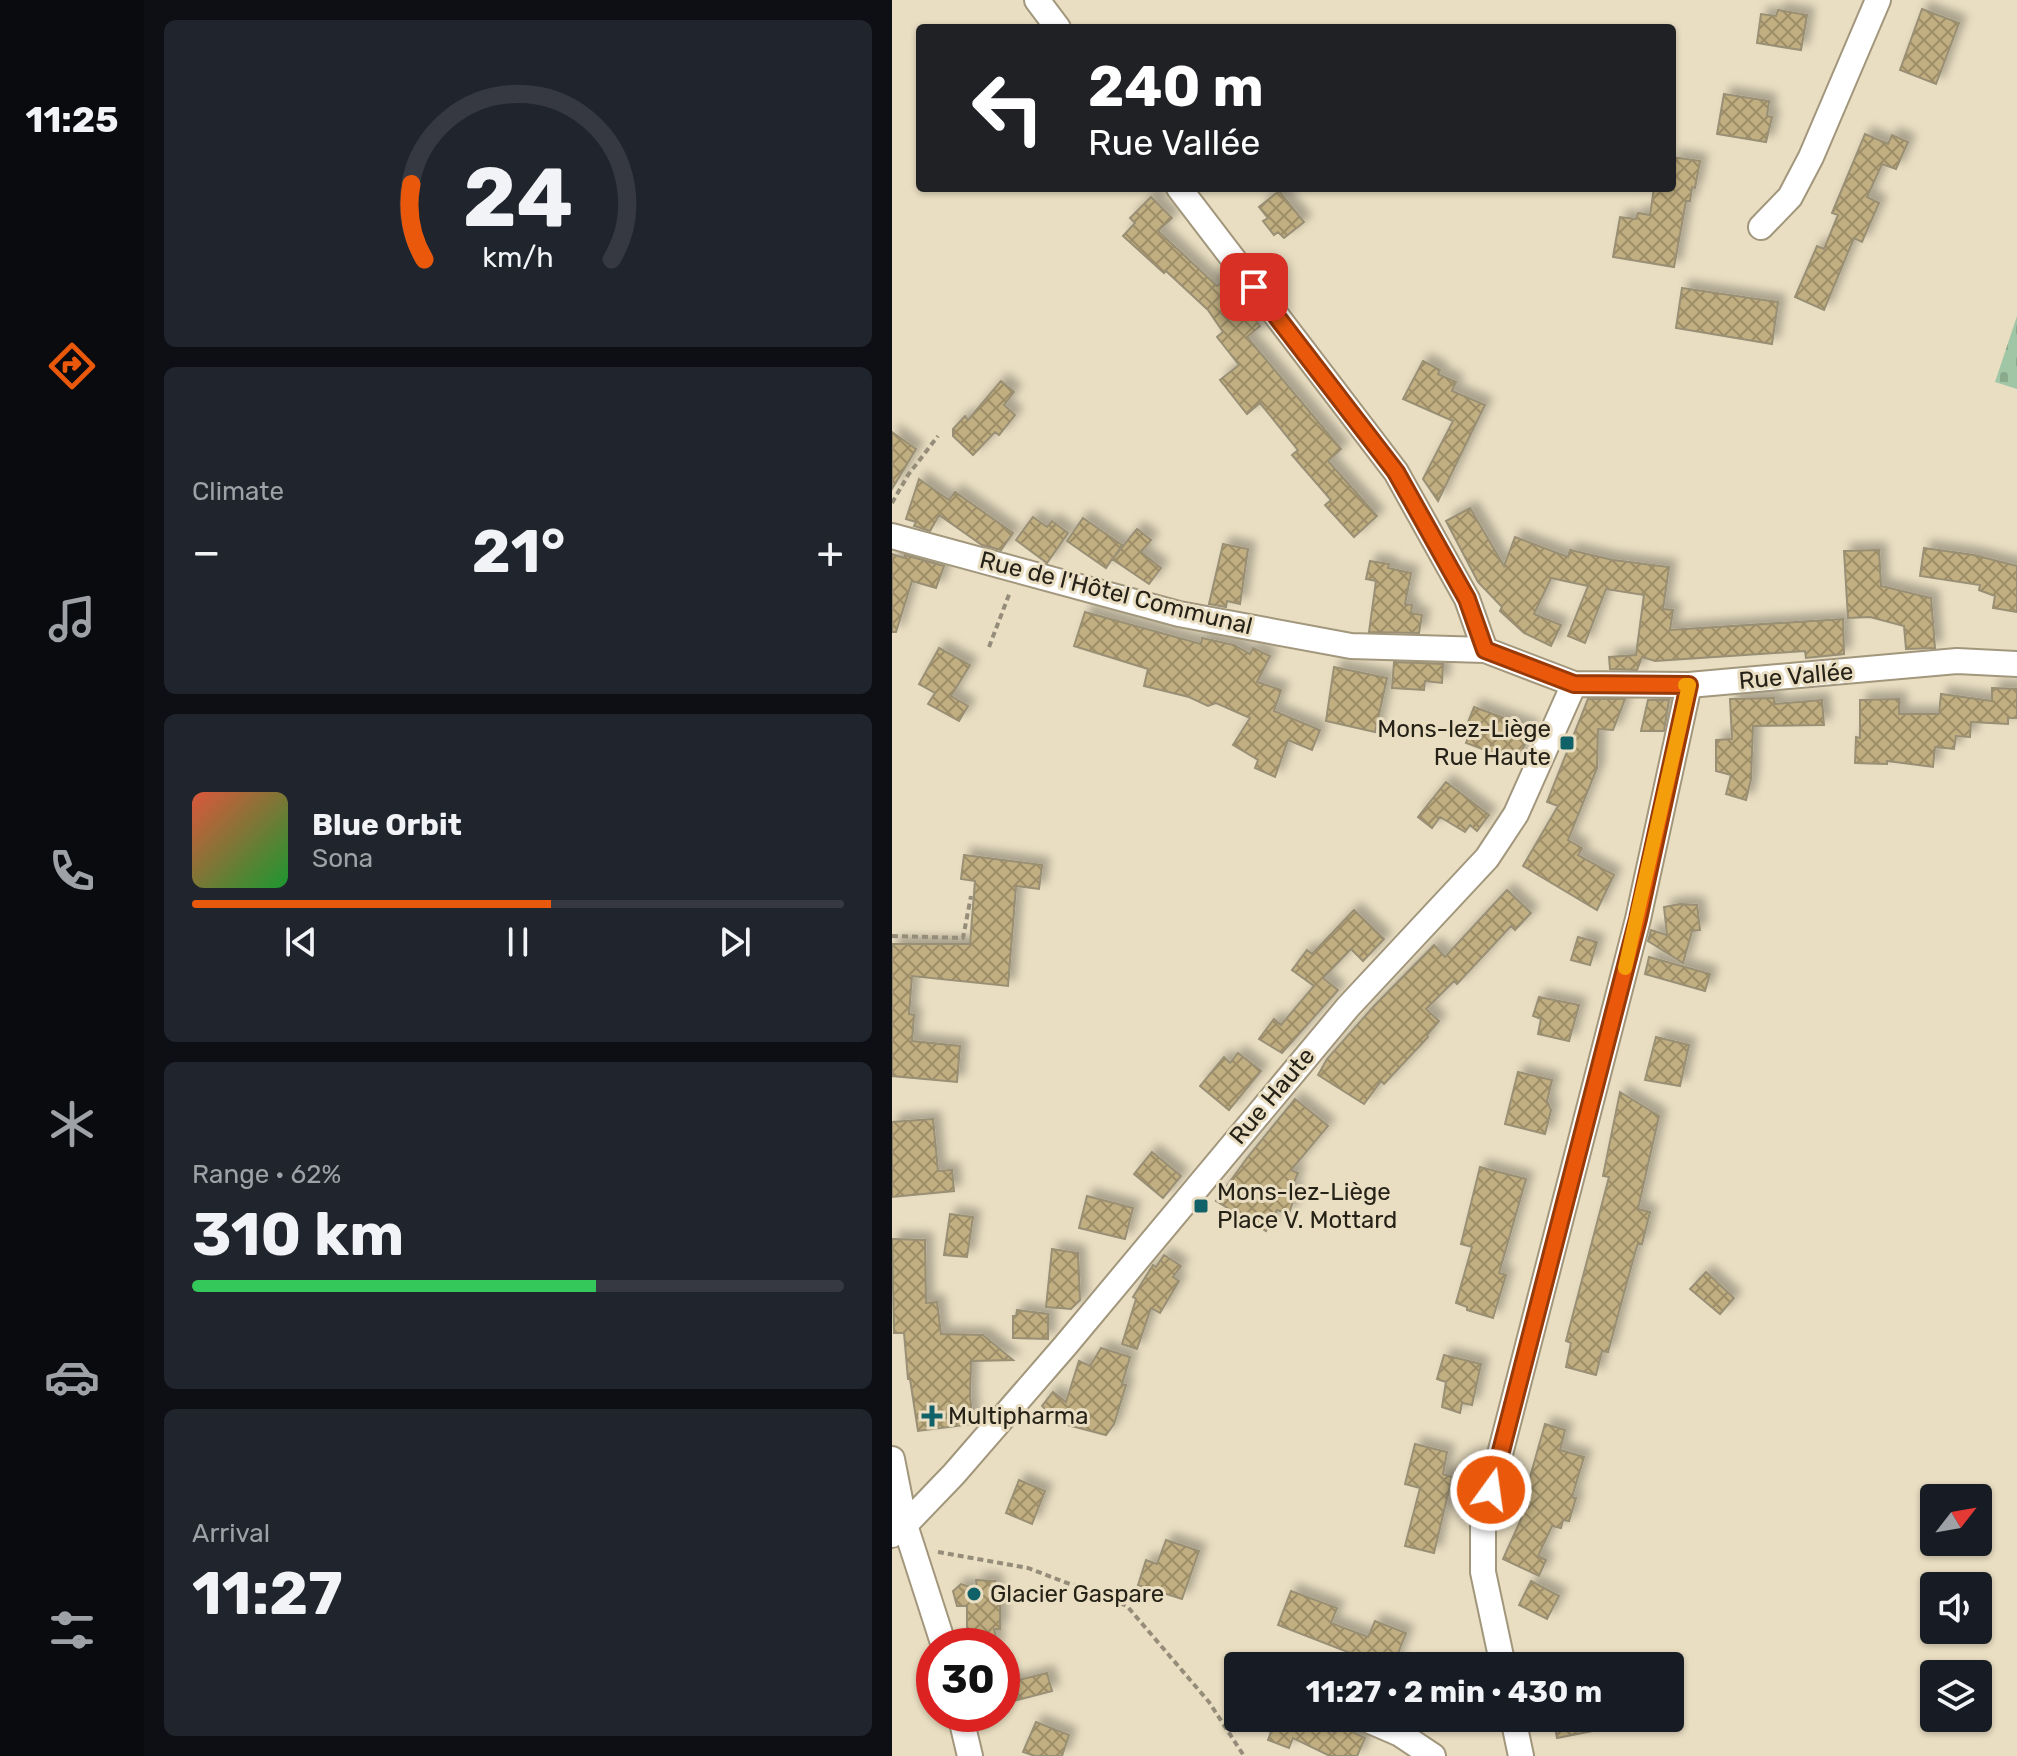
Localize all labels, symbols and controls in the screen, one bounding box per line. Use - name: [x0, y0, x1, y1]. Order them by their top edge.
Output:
- text: 240 m: [1088, 54, 1264, 120]
- icon: left: [956, 56, 1060, 160]
- text: 11:25: [26, 98, 118, 141]
- text: Rue Vallée: [1088, 121, 1261, 164]
- text: 24: [463, 147, 573, 246]
- text: km/h: [482, 240, 554, 274]
- pin: [1220, 253, 1288, 321]
- icon: arrive: [1232, 265, 1276, 309]
- icon: directions: [44, 338, 100, 394]
- text: Climate: [192, 476, 284, 507]
- text: 21°: [472, 516, 565, 587]
- text: −: [192, 526, 221, 578]
- text: +: [817, 526, 844, 578]
- street label: Rue de l'Hôtel Communal: [977, 546, 1255, 640]
- icon: music: [44, 591, 100, 647]
- street label: Rue Vallée: [1737, 657, 1855, 695]
- place label: Mons-lez-Liège Rue Haute: [1377, 715, 1551, 771]
- marker: Mons-lez-Liège Rue Haute: [1558, 734, 1576, 752]
- text: Blue Orbit: [312, 807, 462, 843]
- icon: phone: [44, 843, 100, 899]
- text: Sona: [312, 843, 373, 874]
- icon: previous: [279, 920, 323, 964]
- icon: pause: [496, 920, 540, 964]
- icon: next: [713, 920, 757, 964]
- street label: Rue Haute: [1224, 1042, 1320, 1150]
- icon: climate: [44, 1096, 100, 1152]
- text: Range · 62%: [192, 1159, 341, 1190]
- place label: Mons-lez-Liège Place V. Mottard: [1217, 1178, 1397, 1234]
- marker: Mons-lez-Liège Place V. Mottard: [1192, 1197, 1210, 1215]
- text: 310 km: [192, 1199, 404, 1270]
- icon: car: [44, 1349, 100, 1405]
- place label: Multipharma: [948, 1402, 1088, 1430]
- marker: Multipharma: [923, 1407, 941, 1425]
- position arrow: [1449, 1448, 1533, 1532]
- north arrow: [1920, 1484, 1992, 1556]
- map controls: [1920, 1484, 1992, 1732]
- text: Arrival: [192, 1518, 270, 1549]
- text: 11:27: [192, 1558, 343, 1629]
- button: sound: [1920, 1572, 1992, 1644]
- place label: Glacier Gaspare: [990, 1580, 1164, 1608]
- marker: Glacier Gaspare: [965, 1585, 983, 1603]
- icon: filters: [44, 1602, 100, 1658]
- speed limit sign: 30: [916, 1628, 1020, 1732]
- button: layers: [1920, 1660, 1992, 1732]
- text: 11:27 · 2 min · 430 m: [1306, 1674, 1602, 1710]

